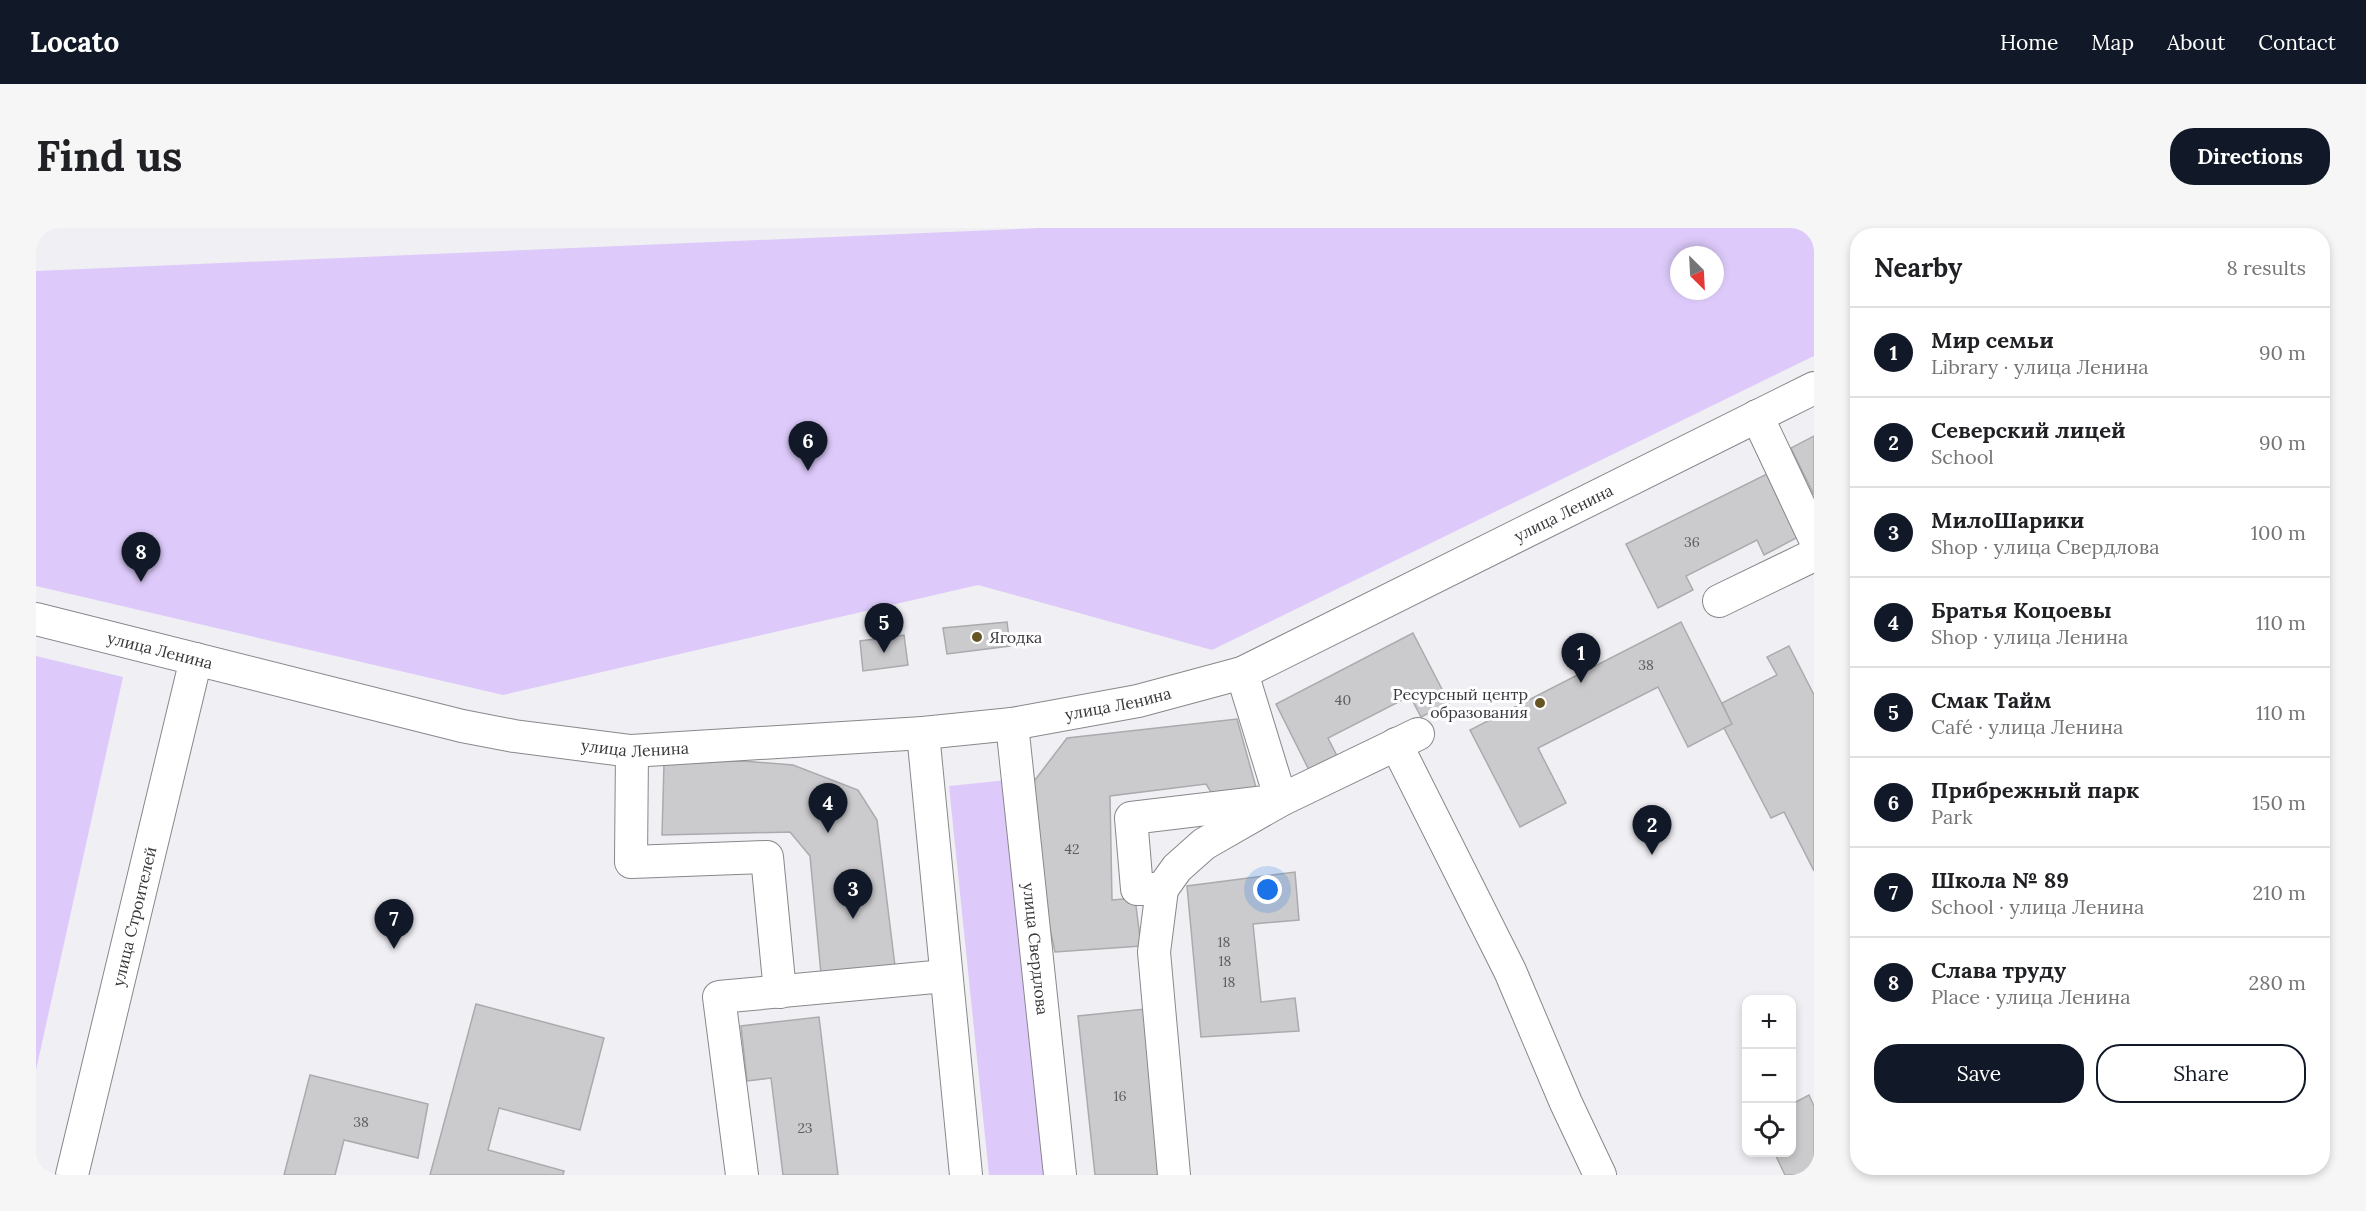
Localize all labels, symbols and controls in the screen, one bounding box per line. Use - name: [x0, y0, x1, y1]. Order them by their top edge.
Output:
- text: Locato: [30, 24, 119, 60]
- text: Home: [2000, 29, 2058, 56]
- text: Map: [2091, 29, 2134, 56]
- text: About: [2167, 29, 2225, 56]
- text: Contact: [2258, 29, 2336, 56]
- button: Directions: [2170, 128, 2330, 185]
- text: Find us: [36, 129, 182, 183]
- north arrow: [1670, 246, 1724, 300]
- text: Nearby: [1874, 251, 1962, 284]
- text: 8 results: [2227, 255, 2306, 280]
- text: Мир семьи: [1931, 326, 2054, 354]
- text: 1: [1889, 340, 1898, 365]
- text: 90 m: [2259, 340, 2306, 365]
- text: Library · улица Ленина: [1931, 354, 2149, 379]
- text: Северский лицей: [1931, 416, 2126, 444]
- pin: 6: [788, 422, 828, 471]
- text: 2: [1888, 430, 1899, 455]
- text: 90 m: [2259, 430, 2306, 455]
- text: School: [1931, 444, 1994, 469]
- street label: улица Ленина: [1511, 480, 1616, 546]
- text: МилоШарики: [1931, 506, 2084, 534]
- text: 3: [1888, 520, 1899, 545]
- text: 100 m: [2251, 520, 2306, 545]
- pin: 8: [122, 532, 160, 582]
- house number: 36: [1684, 533, 1700, 551]
- text: Shop · улица Свердлова: [1931, 534, 2160, 559]
- text: Братья Коцоевы: [1931, 596, 2112, 624]
- pin: 5: [864, 604, 904, 653]
- text: 4: [1888, 610, 1899, 635]
- text: 110 m: [2256, 610, 2306, 635]
- text: Shop · улица Ленина: [1931, 624, 2128, 649]
- street label: улица Ленина: [105, 627, 215, 673]
- place label: Ягодка: [989, 627, 1042, 647]
- marker: Ягодка: [970, 630, 984, 644]
- pin: 1: [1562, 634, 1600, 683]
- house number: 38: [1638, 656, 1654, 674]
- street label: улица Ленина: [1063, 683, 1173, 724]
- place label: Ресурсный центр образования: [1393, 684, 1528, 722]
- text: Смак Тайм: [1931, 686, 2051, 714]
- house number: 40: [1335, 691, 1351, 709]
- marker: Ресурсный центр образования: [1533, 696, 1547, 710]
- text: 5: [1888, 700, 1899, 725]
- text: 110 m: [2256, 700, 2306, 725]
- text: Café · улица Ленина: [1931, 714, 2123, 739]
- street label: улица Ленина: [580, 735, 689, 761]
- text: Прибрежный парк: [1931, 776, 2139, 804]
- pin: 4: [808, 784, 848, 833]
- text: 6: [1888, 790, 1899, 815]
- text: 150 m: [2252, 790, 2306, 815]
- text: Park: [1931, 804, 1973, 829]
- pin: 2: [1632, 806, 1672, 855]
- house number: 42: [1064, 840, 1080, 858]
- street label: улица Строителей: [108, 844, 161, 988]
- text: Школа № 89: [1931, 866, 2069, 894]
- pin: 3: [834, 870, 872, 919]
- your location: [1253, 875, 1282, 904]
- text: 7: [1889, 880, 1898, 905]
- text: 210 m: [2252, 880, 2306, 905]
- street label: улица Свердлова: [1019, 882, 1053, 1016]
- text: School · улица Ленина: [1931, 894, 2144, 919]
- pin: 7: [374, 900, 414, 949]
- house number: 18: [1218, 933, 1231, 951]
- house number: 18: [1219, 952, 1232, 970]
- text: Слава труду: [1931, 956, 2066, 984]
- text: 8: [1888, 970, 1899, 995]
- text: 280 m: [2248, 970, 2306, 995]
- house number: 18: [1223, 973, 1236, 991]
- text: Place · улица Ленина: [1931, 984, 2131, 1009]
- map controls: [1742, 995, 1796, 1157]
- button: +: [1742, 995, 1796, 1049]
- button: Save: [1874, 1044, 2084, 1103]
- button: Share: [2096, 1044, 2306, 1103]
- button: −: [1742, 1049, 1796, 1103]
- house number: 16: [1113, 1087, 1127, 1105]
- button: locate: [1742, 1103, 1796, 1157]
- house number: 38: [353, 1113, 369, 1131]
- house number: 23: [797, 1119, 813, 1137]

